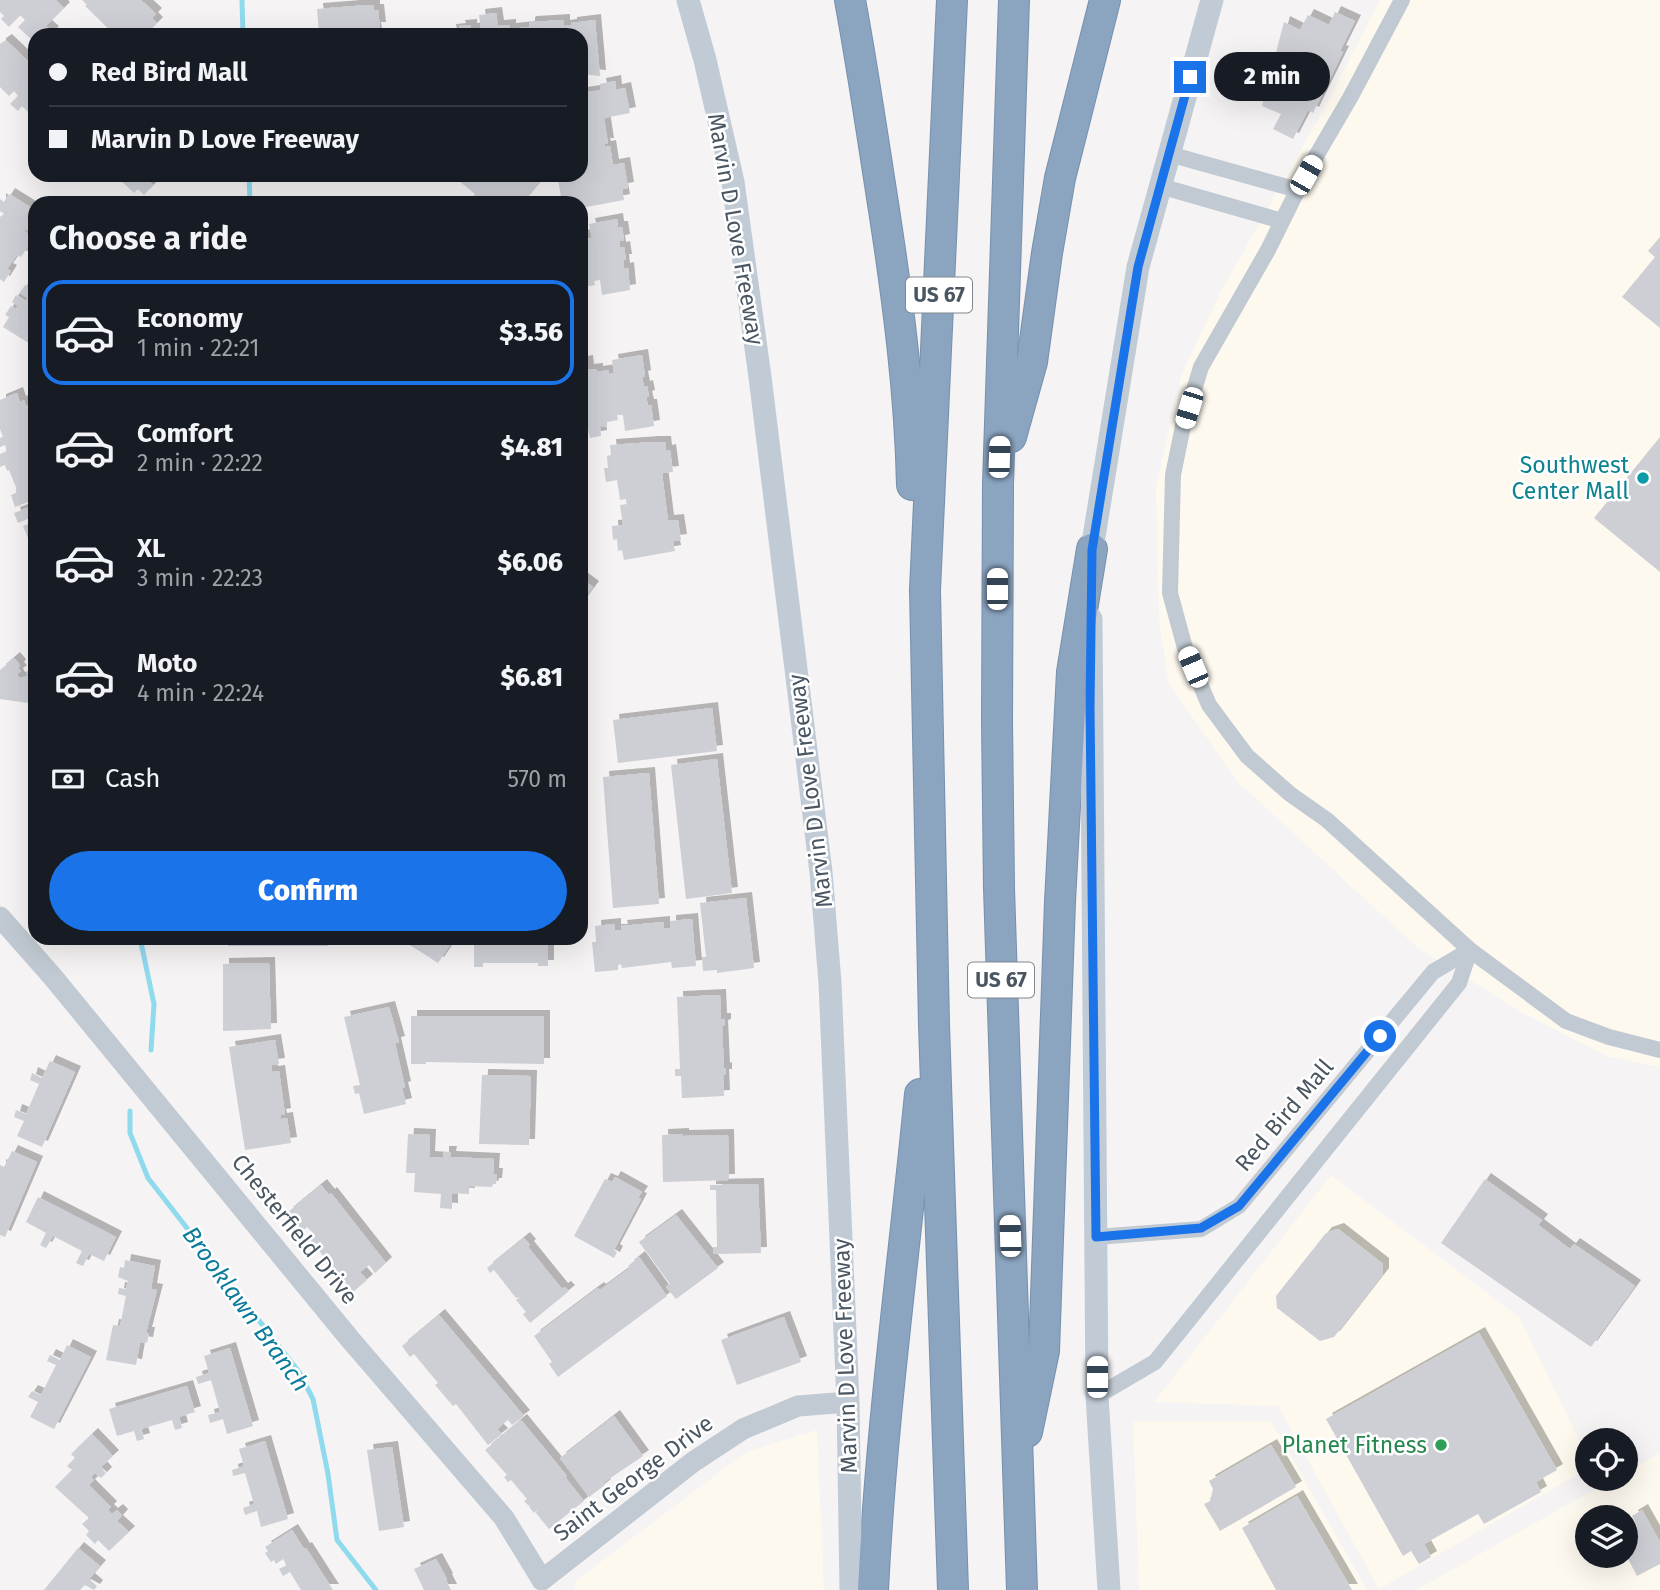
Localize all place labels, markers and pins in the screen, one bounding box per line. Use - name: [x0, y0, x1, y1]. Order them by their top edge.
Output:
- place label: Southwest Center Mall: [1511, 451, 1630, 505]
- marker: Southwest Center Mall: [1635, 470, 1651, 486]
- place label: Planet Fitness: [1282, 1431, 1427, 1459]
- marker: Planet Fitness: [1433, 1437, 1449, 1453]

